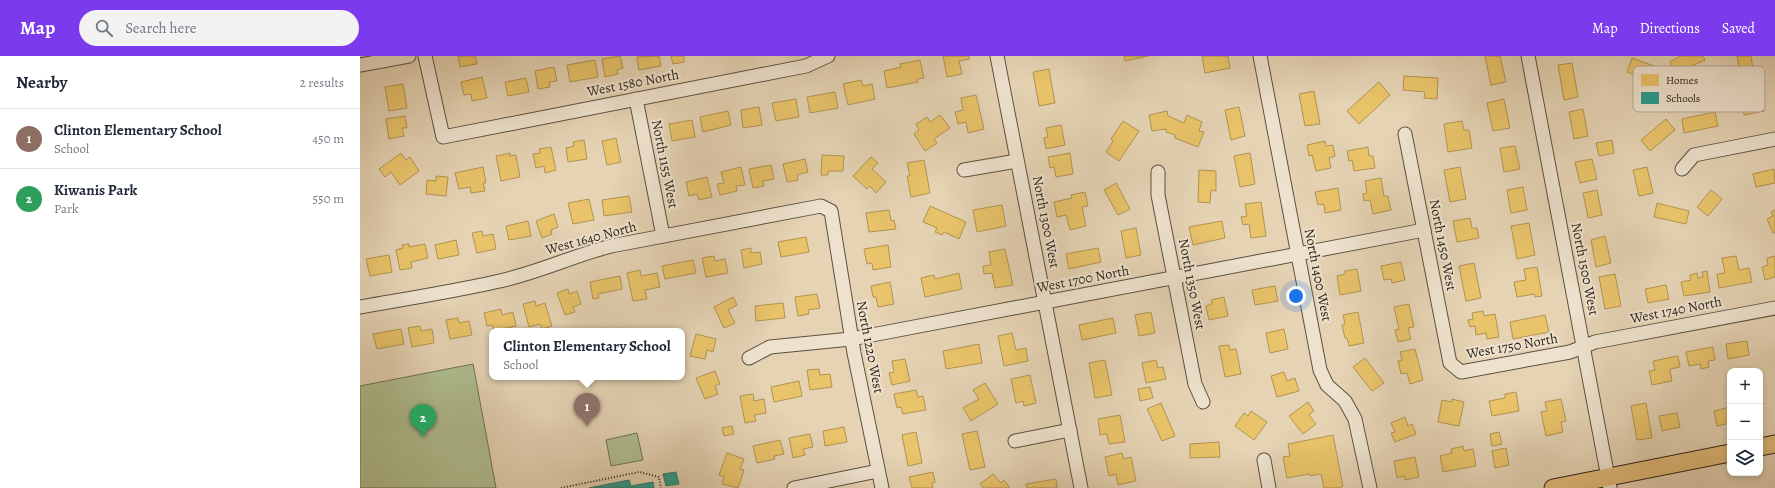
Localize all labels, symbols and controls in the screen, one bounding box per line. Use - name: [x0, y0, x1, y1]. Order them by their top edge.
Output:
- search box: [79, 10, 359, 46]
- text: Map: [20, 15, 55, 41]
- icon: search: [93, 17, 115, 39]
- text: Search here: [125, 18, 197, 38]
- text: Map: [1592, 19, 1618, 38]
- text: Directions: [1640, 19, 1700, 38]
- text: Saved: [1722, 19, 1755, 38]
- street label: West 1580 North: [584, 65, 681, 101]
- legend: [1633, 66, 1765, 112]
- text: Nearby: [16, 71, 67, 94]
- text: Homes: [1666, 73, 1698, 88]
- text: 2 results: [300, 74, 344, 91]
- text: Schools: [1666, 91, 1700, 106]
- street label: North 1155 West: [647, 118, 683, 210]
- text: Clinton Elementary School: [54, 120, 222, 140]
- text: 1: [27, 130, 31, 147]
- text: 450 m: [312, 130, 344, 147]
- text: School: [54, 140, 89, 157]
- street label: North 1300 West: [1028, 174, 1064, 270]
- text: Kiwanis Park: [54, 180, 137, 200]
- text: 2: [26, 190, 32, 207]
- text: 550 m: [313, 190, 344, 207]
- street label: North 1450 West: [1425, 198, 1461, 293]
- text: Park: [54, 200, 78, 217]
- street label: West 1640 North: [542, 217, 639, 260]
- street label: North 1500 West: [1567, 221, 1603, 317]
- street label: North 1400 West: [1300, 227, 1336, 323]
- street label: North 1350 West: [1174, 237, 1210, 332]
- street label: West 1700 North: [1034, 261, 1131, 297]
- your location: [1286, 286, 1306, 306]
- street label: West 1740 North: [1628, 292, 1724, 328]
- street label: North 1220 West: [852, 299, 888, 395]
- popup: [489, 328, 685, 380]
- street label: West 1750 North: [1464, 329, 1560, 364]
- text: Clinton Elementary School: [503, 336, 671, 356]
- text: School: [503, 356, 538, 373]
- map controls: [1727, 368, 1763, 476]
- button: +: [1727, 368, 1763, 404]
- pin: 1: [574, 393, 600, 426]
- pin: 2: [410, 404, 436, 437]
- button: −: [1727, 404, 1763, 440]
- button: layers: [1727, 440, 1763, 476]

